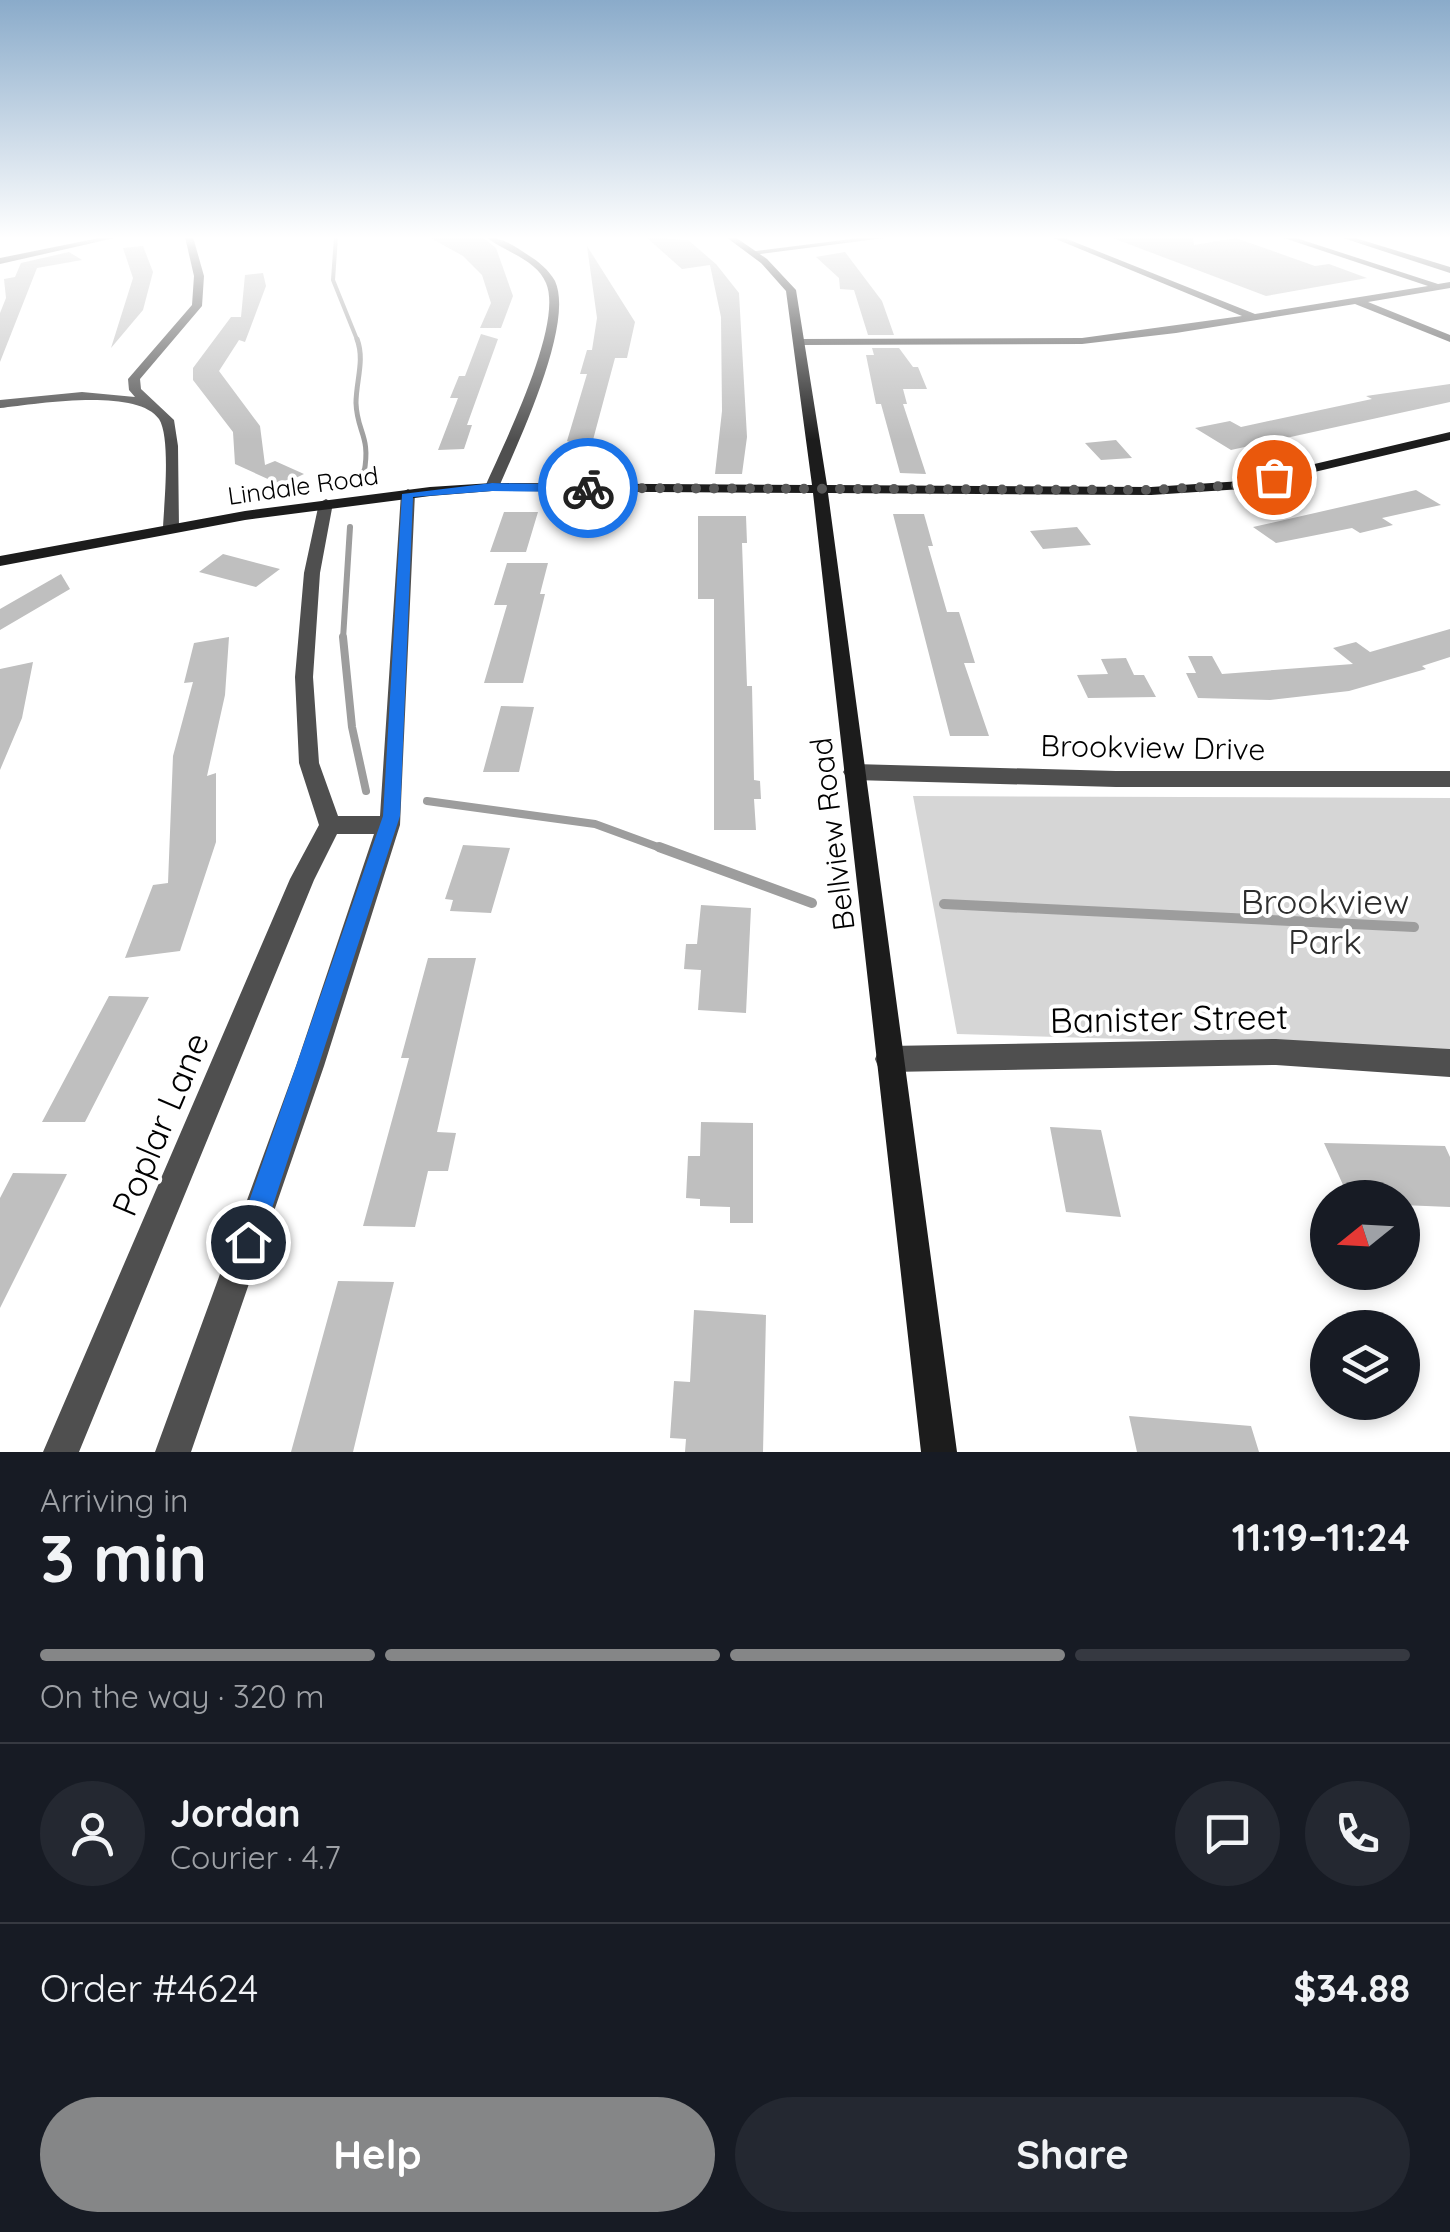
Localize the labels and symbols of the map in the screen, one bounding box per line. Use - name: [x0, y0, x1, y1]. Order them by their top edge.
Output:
- pin: [1232, 435, 1317, 520]
- courier: [538, 438, 638, 538]
- street label: Lindale Road: [226, 459, 380, 511]
- street label: Brookview Drive: [1040, 726, 1266, 768]
- street label: Bellview Road: [801, 735, 863, 933]
- park label: Brookview Park: [1241, 879, 1409, 963]
- street label: Banister Street: [1049, 994, 1289, 1042]
- street label: Poplar Lane: [102, 1026, 218, 1222]
- north arrow: [1310, 1180, 1420, 1290]
- pin: [206, 1200, 291, 1285]

